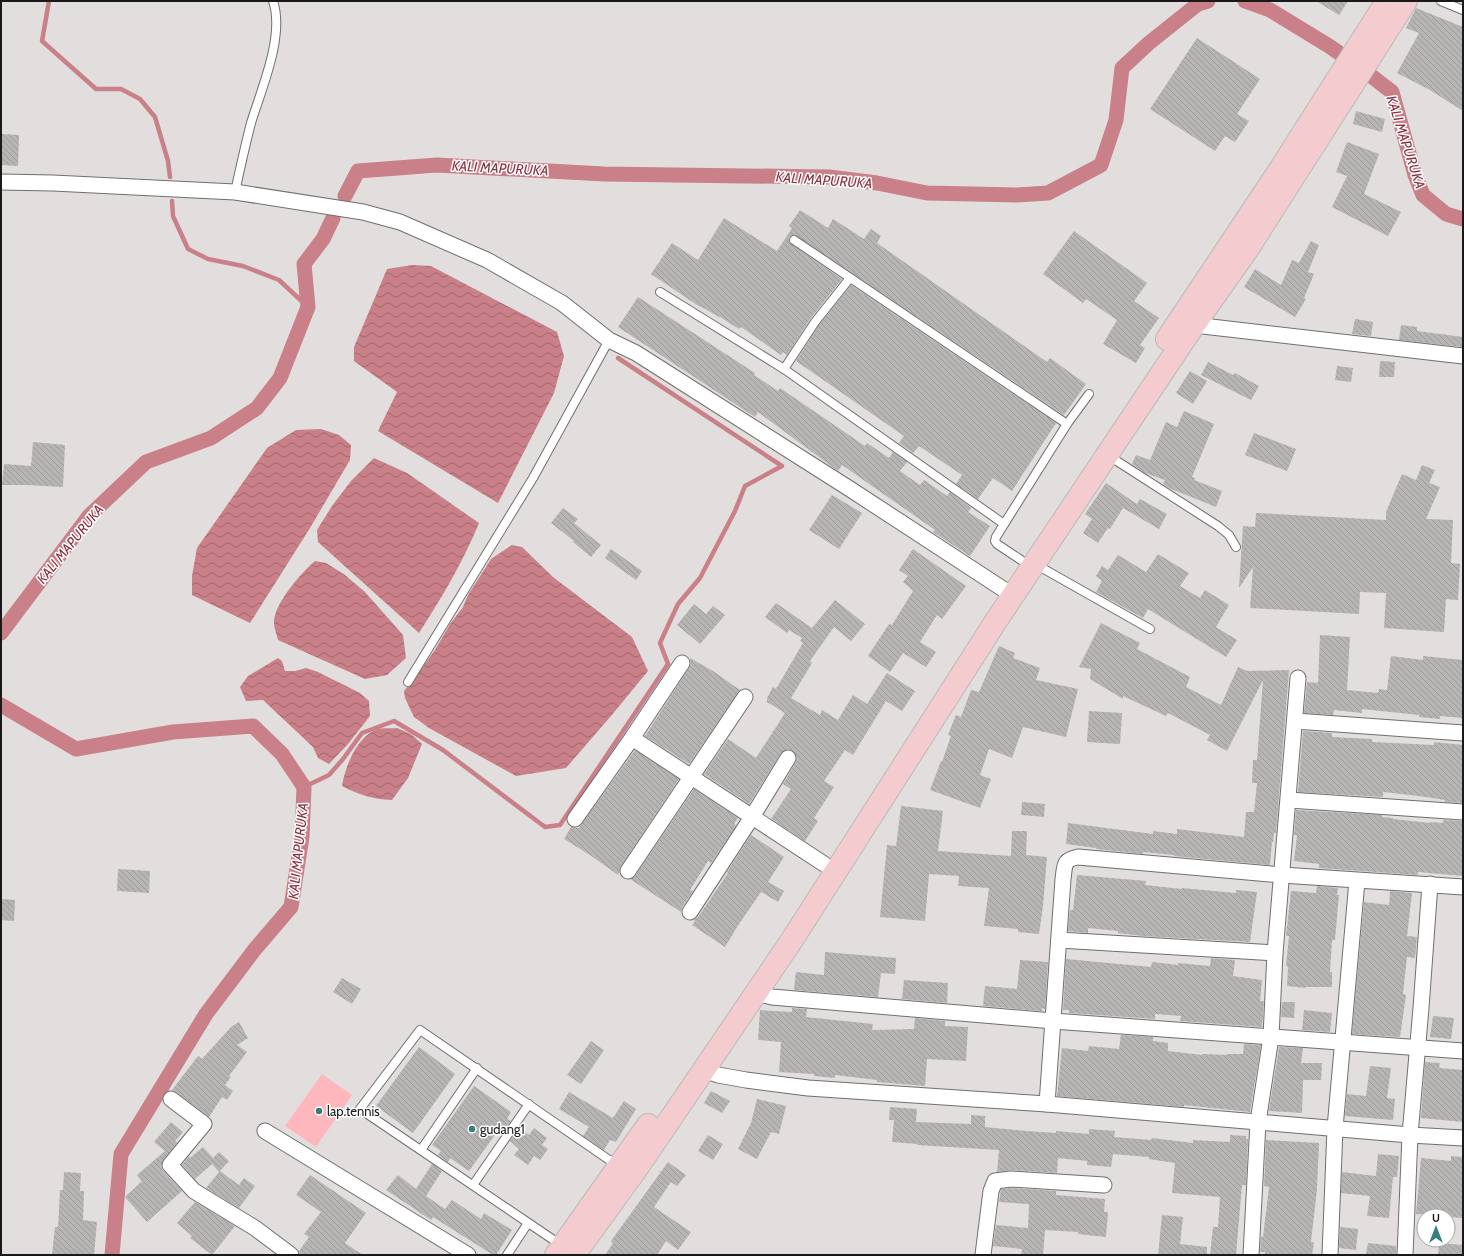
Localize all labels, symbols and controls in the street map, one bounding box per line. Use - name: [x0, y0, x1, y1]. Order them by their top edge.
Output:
- water label: KALI MAPURUKA: [1382, 93, 1430, 191]
- water label: KALI MAPURUKA: [451, 156, 549, 180]
- water label: KALI MAPURUKA: [775, 168, 873, 192]
- water label: KALI MAPURUKA: [33, 501, 107, 587]
- water label: KALI MAPURUKA: [284, 802, 312, 900]
- place label: lap.tennis: [327, 1103, 380, 1119]
- marker: lap.tennis: [314, 1106, 324, 1116]
- place label: gudang1: [480, 1121, 525, 1137]
- marker: gudang1: [467, 1124, 477, 1134]
- north arrow: [1416, 1208, 1456, 1248]
- text: U: [1432, 1211, 1440, 1225]

